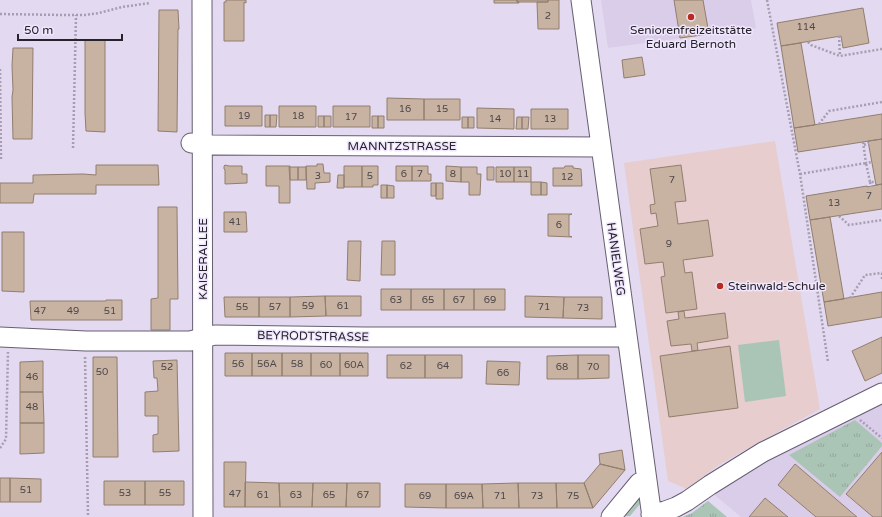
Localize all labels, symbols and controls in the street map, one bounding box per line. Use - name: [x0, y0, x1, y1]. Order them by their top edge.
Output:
- house number: 2: [545, 10, 551, 22]
- marker: Seniorenfreizeitstätte Eduard Bernoth: [686, 12, 696, 22]
- scale bar: [18, 16, 122, 42]
- house number: 114: [797, 21, 815, 33]
- text: 50 m: [24, 23, 53, 37]
- place label: Seniorenfreizeitstätte Eduard Bernoth: [630, 23, 752, 51]
- house number: 16: [399, 103, 411, 115]
- house number: 15: [436, 103, 448, 115]
- house number: 19: [238, 110, 250, 122]
- house number: 18: [292, 110, 304, 122]
- house number: 17: [345, 111, 357, 123]
- house number: 14: [489, 113, 501, 125]
- house number: 13: [544, 113, 556, 125]
- street label: MANNTZSTRASSE: [348, 139, 457, 153]
- house number: 6: [401, 168, 407, 180]
- house number: 7: [417, 168, 423, 180]
- house number: 8: [450, 168, 456, 180]
- house number: 10: [499, 168, 511, 180]
- house number: 11: [517, 168, 529, 180]
- house number: 3: [315, 170, 321, 182]
- house number: 5: [367, 170, 373, 182]
- house number: 12: [561, 171, 573, 183]
- house number: 7: [669, 174, 675, 186]
- house number: 7: [866, 190, 872, 202]
- house number: 13: [828, 197, 840, 209]
- house number: 41: [229, 216, 241, 228]
- street label: KAISERALLEE: [196, 218, 210, 300]
- house number: 6: [556, 219, 562, 231]
- street label: HANIELWEG: [604, 221, 628, 297]
- house number: 9: [666, 238, 672, 250]
- place label: Steinwald-Schule: [728, 279, 826, 293]
- marker: Steinwald-Schule: [715, 281, 725, 291]
- house number: 63: [390, 294, 402, 306]
- house number: 65: [422, 294, 434, 306]
- house number: 67: [453, 294, 465, 306]
- house number: 69: [484, 294, 496, 306]
- house number: 59: [302, 300, 314, 312]
- house number: 61: [337, 300, 349, 312]
- house number: 55: [236, 301, 248, 313]
- house number: 57: [269, 301, 281, 313]
- house number: 71: [538, 301, 550, 313]
- house number: 73: [577, 302, 589, 314]
- house number: 47: [34, 305, 46, 317]
- house number: 49: [67, 305, 79, 317]
- house number: 51: [104, 305, 116, 317]
- street label: BEYRODTSTRASSE: [257, 328, 370, 344]
- house number: 56: [232, 358, 244, 370]
- house number: 56A: [257, 358, 277, 370]
- house number: 58: [291, 358, 303, 370]
- house number: 60: [320, 359, 332, 371]
- house number: 60A: [344, 359, 364, 371]
- house number: 62: [400, 360, 412, 372]
- house number: 64: [437, 360, 449, 372]
- house number: 52: [161, 361, 173, 373]
- house number: 68: [556, 361, 568, 373]
- house number: 70: [587, 361, 599, 373]
- house number: 50: [96, 366, 108, 378]
- house number: 66: [497, 367, 509, 379]
- house number: 46: [26, 371, 38, 383]
- house number: 48: [26, 401, 38, 413]
- house number: 51: [20, 484, 32, 496]
- house number: 53: [119, 487, 131, 499]
- house number: 55: [159, 487, 171, 499]
- house number: 47: [229, 488, 241, 500]
- house number: 61: [257, 489, 269, 501]
- house number: 63: [290, 489, 302, 501]
- house number: 65: [323, 489, 335, 501]
- house number: 67: [357, 489, 369, 501]
- house number: 69: [419, 490, 431, 502]
- house number: 69A: [454, 490, 474, 502]
- house number: 71: [494, 490, 506, 502]
- house number: 73: [531, 490, 543, 502]
- house number: 75: [567, 490, 579, 502]

